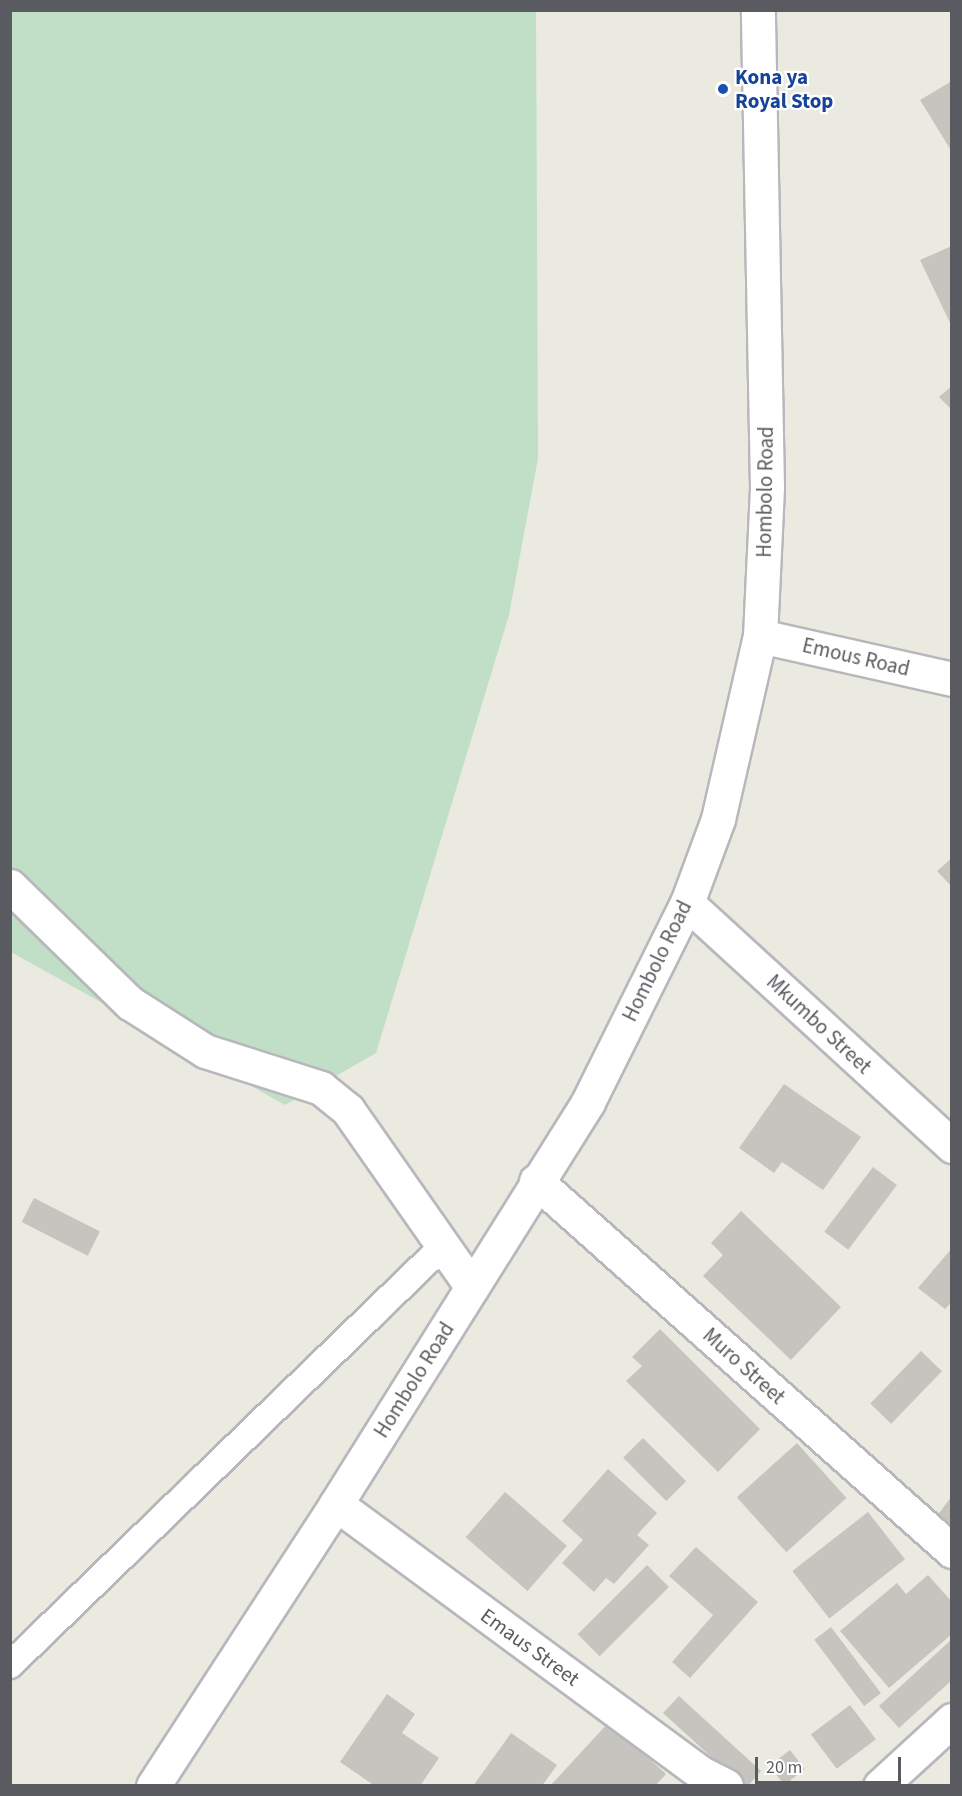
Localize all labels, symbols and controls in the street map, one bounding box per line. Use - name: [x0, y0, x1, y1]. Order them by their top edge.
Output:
- place label: Kona ya Royal Stop: [735, 64, 833, 114]
- marker: Kona ya Royal Stop: [716, 82, 730, 96]
- street label: Hombolo Road: [751, 426, 779, 558]
- street label: Emous Road: [800, 632, 912, 682]
- street label: Hombolo Road: [617, 896, 697, 1026]
- street label: Mkumbo Street: [761, 969, 877, 1079]
- street label: Hombolo Road: [368, 1318, 460, 1442]
- street label: Muro Street: [698, 1323, 790, 1409]
- street label: Emaus Street: [476, 1603, 584, 1691]
- scale bar: [758, 1745, 904, 1783]
- text: 20 m: [766, 1755, 802, 1780]

